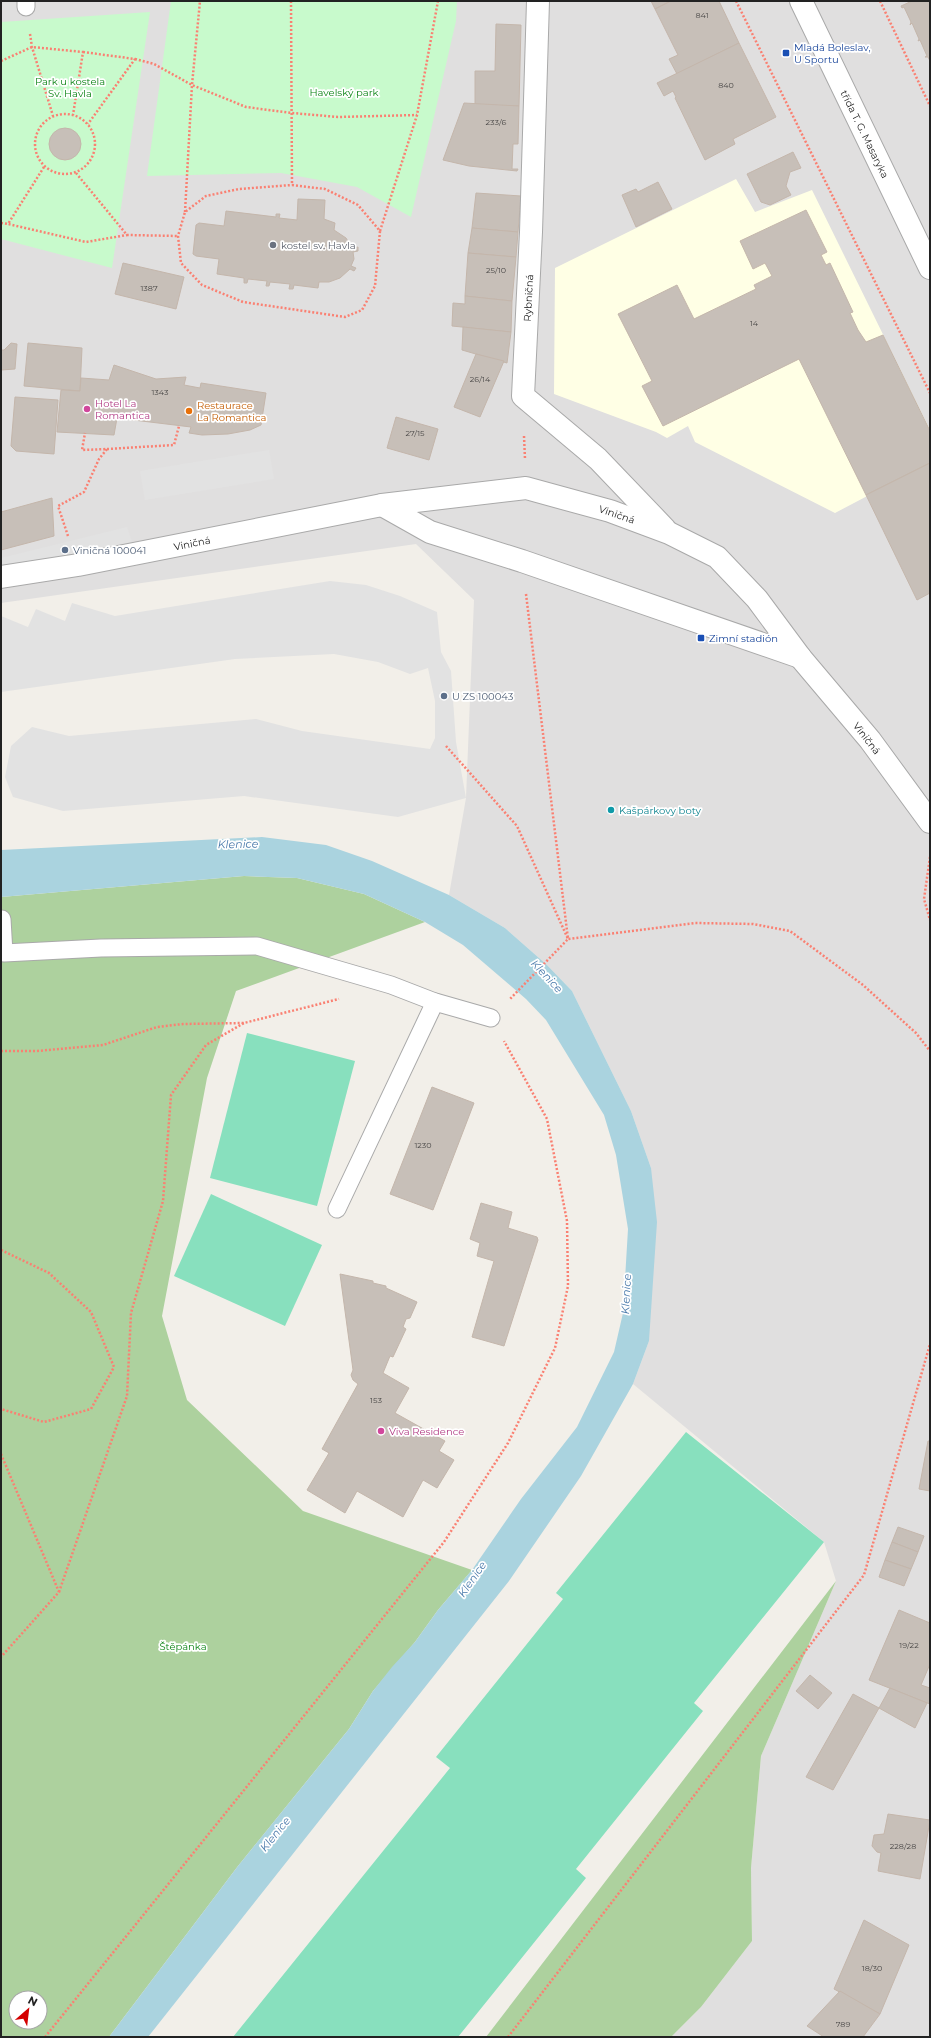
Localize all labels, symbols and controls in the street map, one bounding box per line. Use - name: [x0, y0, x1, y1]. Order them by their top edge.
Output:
- house number: 841: [695, 10, 709, 20]
- place label: Mladá Boleslav, U Sportu: [794, 41, 871, 66]
- marker: Mladá Boleslav, U Sportu: [781, 48, 791, 58]
- park label: Park u kostela Sv. Havla: [35, 75, 105, 100]
- house number: 840: [718, 80, 734, 90]
- park label: Havelský park: [309, 86, 379, 99]
- street label: třída T. G. Masaryka: [838, 88, 891, 180]
- house number: 233/6: [486, 117, 507, 127]
- place label: kostel sv. Havla: [281, 239, 356, 252]
- marker: kostel sv. Havla: [268, 240, 278, 250]
- house number: 25/10: [486, 265, 506, 275]
- street label: Rybničná: [521, 274, 536, 322]
- house number: 1387: [140, 283, 158, 293]
- house number: 14: [750, 318, 759, 328]
- house number: 26/14: [470, 374, 491, 384]
- house number: 1343: [151, 387, 169, 397]
- place label: Hotel La Romantica: [95, 397, 150, 422]
- place label: Restaurace La Romantica: [197, 399, 266, 424]
- marker: Hotel La Romantica: [82, 404, 92, 414]
- marker: Restaurace La Romantica: [184, 406, 194, 416]
- house number: 27/15: [405, 428, 425, 438]
- street label: Viničná: [597, 502, 637, 527]
- street label: Viničná: [173, 534, 212, 553]
- place label: Viničná 100041: [73, 544, 146, 557]
- marker: Viničná 100041: [60, 545, 70, 555]
- place label: Zimní stadión: [709, 632, 778, 645]
- marker: Zimní stadión: [696, 633, 706, 643]
- place label: U ZS 100043: [452, 690, 514, 703]
- marker: U ZS 100043: [439, 691, 449, 701]
- street label: Viničná: [850, 720, 883, 757]
- place label: Kašpárkovy boty: [619, 804, 701, 817]
- marker: Kašpárkovy boty: [606, 805, 616, 815]
- water label: Klenice: [218, 837, 259, 851]
- water label: Klenice: [528, 956, 566, 996]
- house number: 1230: [414, 1140, 432, 1150]
- water label: Klenice: [618, 1273, 634, 1315]
- house number: 153: [370, 1395, 382, 1405]
- place label: Viva Residence: [389, 1425, 464, 1438]
- marker: Viva Residence: [376, 1426, 386, 1436]
- water label: Klenice: [455, 1558, 490, 1600]
- park label: Štěpánka: [159, 1640, 207, 1653]
- house number: 19/22: [899, 1640, 919, 1650]
- water label: Klenice: [257, 1814, 293, 1854]
- house number: 228/28: [890, 1841, 916, 1851]
- house number: 18/30: [862, 1963, 882, 1973]
- north arrow: [8, 1990, 48, 2030]
- text: N: [25, 1993, 40, 2009]
- house number: 789: [836, 2019, 850, 2029]

